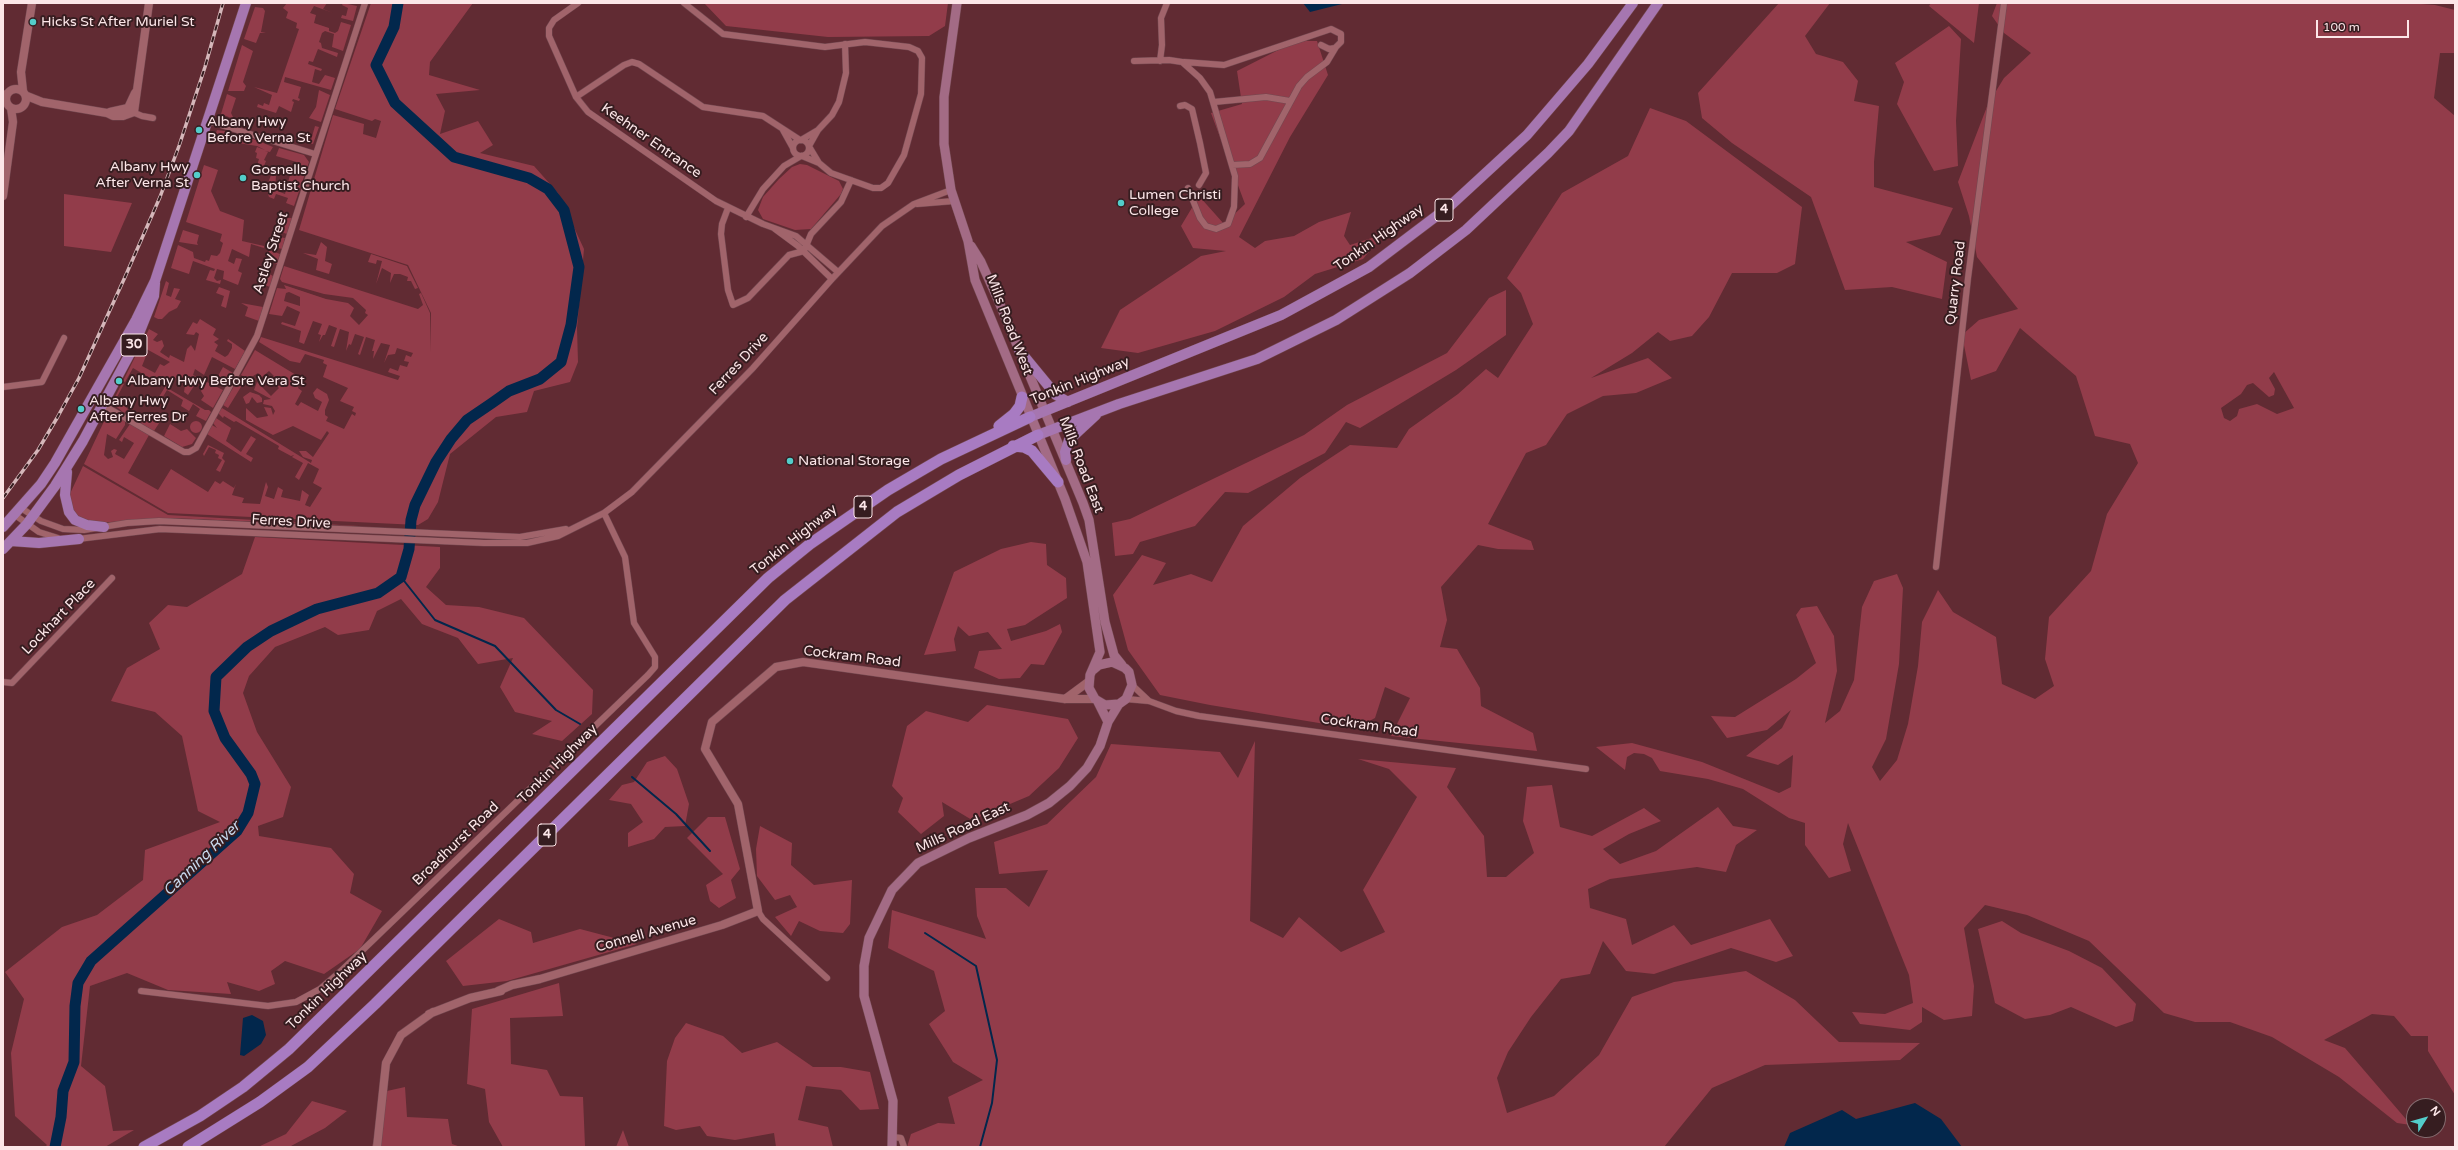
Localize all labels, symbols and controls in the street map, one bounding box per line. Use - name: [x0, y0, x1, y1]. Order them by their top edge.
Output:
- scale bar: [2318, 12, 2411, 38]
- place label: Hicks St After Muriel St: [41, 14, 195, 30]
- marker: Hicks St After Muriel St: [28, 17, 38, 27]
- text: 100 m: [2323, 20, 2360, 34]
- street label: Keehner Entrance: [598, 100, 704, 182]
- place label: Albany Hwy Before Verna St: [207, 114, 311, 146]
- marker: Albany Hwy Before Verna St: [194, 125, 204, 135]
- place label: Albany Hwy After Verna St: [96, 159, 189, 192]
- place label: Gosnells Baptist Church: [251, 162, 350, 194]
- marker: Albany Hwy After Verna St: [192, 170, 202, 180]
- marker: Gosnells Baptist Church: [238, 173, 248, 183]
- place label: Lumen Christi College: [1129, 187, 1221, 220]
- marker: Lumen Christi College: [1116, 198, 1126, 208]
- road number: 4: [1435, 199, 1453, 221]
- street label: Tonkin Highway: [1331, 201, 1427, 275]
- street label: Astley Street: [250, 210, 292, 296]
- street label: Quarry Road: [1943, 240, 1969, 326]
- street label: Mills Road West: [982, 272, 1036, 378]
- street label: Ferres Drive: [706, 329, 772, 399]
- road number: 30: [121, 334, 147, 356]
- street label: Tonkin Highway: [1028, 353, 1132, 409]
- place label: Albany Hwy Before Vera St: [127, 373, 305, 389]
- marker: Albany Hwy Before Vera St: [114, 376, 124, 386]
- place label: Albany Hwy After Ferres Dr: [89, 393, 187, 426]
- marker: Albany Hwy After Ferres Dr: [76, 404, 86, 414]
- street label: Mills Road East: [1055, 414, 1107, 516]
- place label: National Storage: [798, 453, 910, 469]
- marker: National Storage: [785, 456, 795, 466]
- road number: 4: [854, 496, 872, 518]
- street label: Tonkin Highway: [747, 501, 841, 579]
- street label: Ferres Drive: [251, 512, 331, 532]
- street label: Lockhart Place: [19, 576, 99, 658]
- street label: Cockram Road: [802, 643, 902, 671]
- street label: Cockram Road: [1319, 711, 1419, 741]
- street label: Tonkin Highway: [515, 721, 601, 807]
- street label: Broadhurst Road: [409, 799, 503, 889]
- street label: Mills Road East: [913, 799, 1013, 857]
- water label: Canning River: [160, 818, 244, 900]
- road number: 4: [538, 824, 556, 846]
- street label: Connell Avenue: [594, 912, 698, 956]
- street label: Tonkin Highway: [283, 948, 371, 1034]
- north arrow: [2406, 1098, 2446, 1138]
- text: N: [2427, 1104, 2443, 1119]

